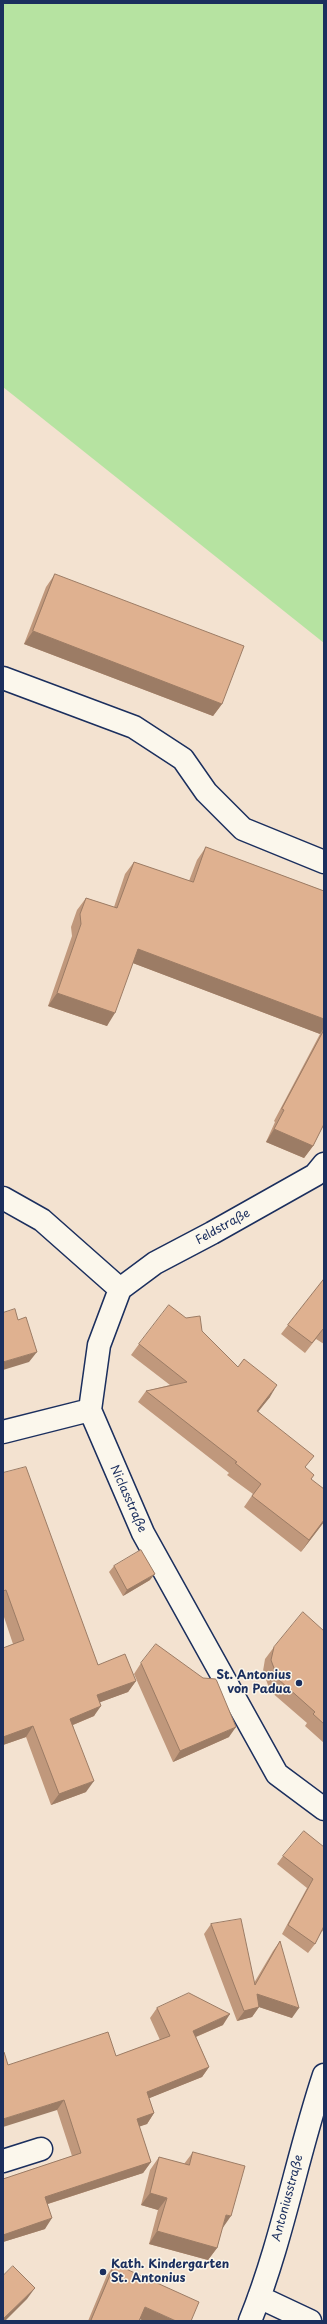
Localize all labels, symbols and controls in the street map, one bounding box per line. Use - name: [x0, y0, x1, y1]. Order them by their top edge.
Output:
- street label: Feldstraße: [193, 1206, 253, 1248]
- street label: Niclasstraße: [107, 1463, 149, 1535]
- place label: St. Antonius von Padua: [217, 1669, 291, 1697]
- marker: St. Antonius von Padua: [294, 1678, 304, 1688]
- street label: Antoniusstraße: [270, 2153, 306, 2243]
- place label: Kath. Kindergarten St. Antonius: [111, 2258, 229, 2286]
- marker: Kath. Kindergarten St. Antonius: [98, 2267, 108, 2277]

